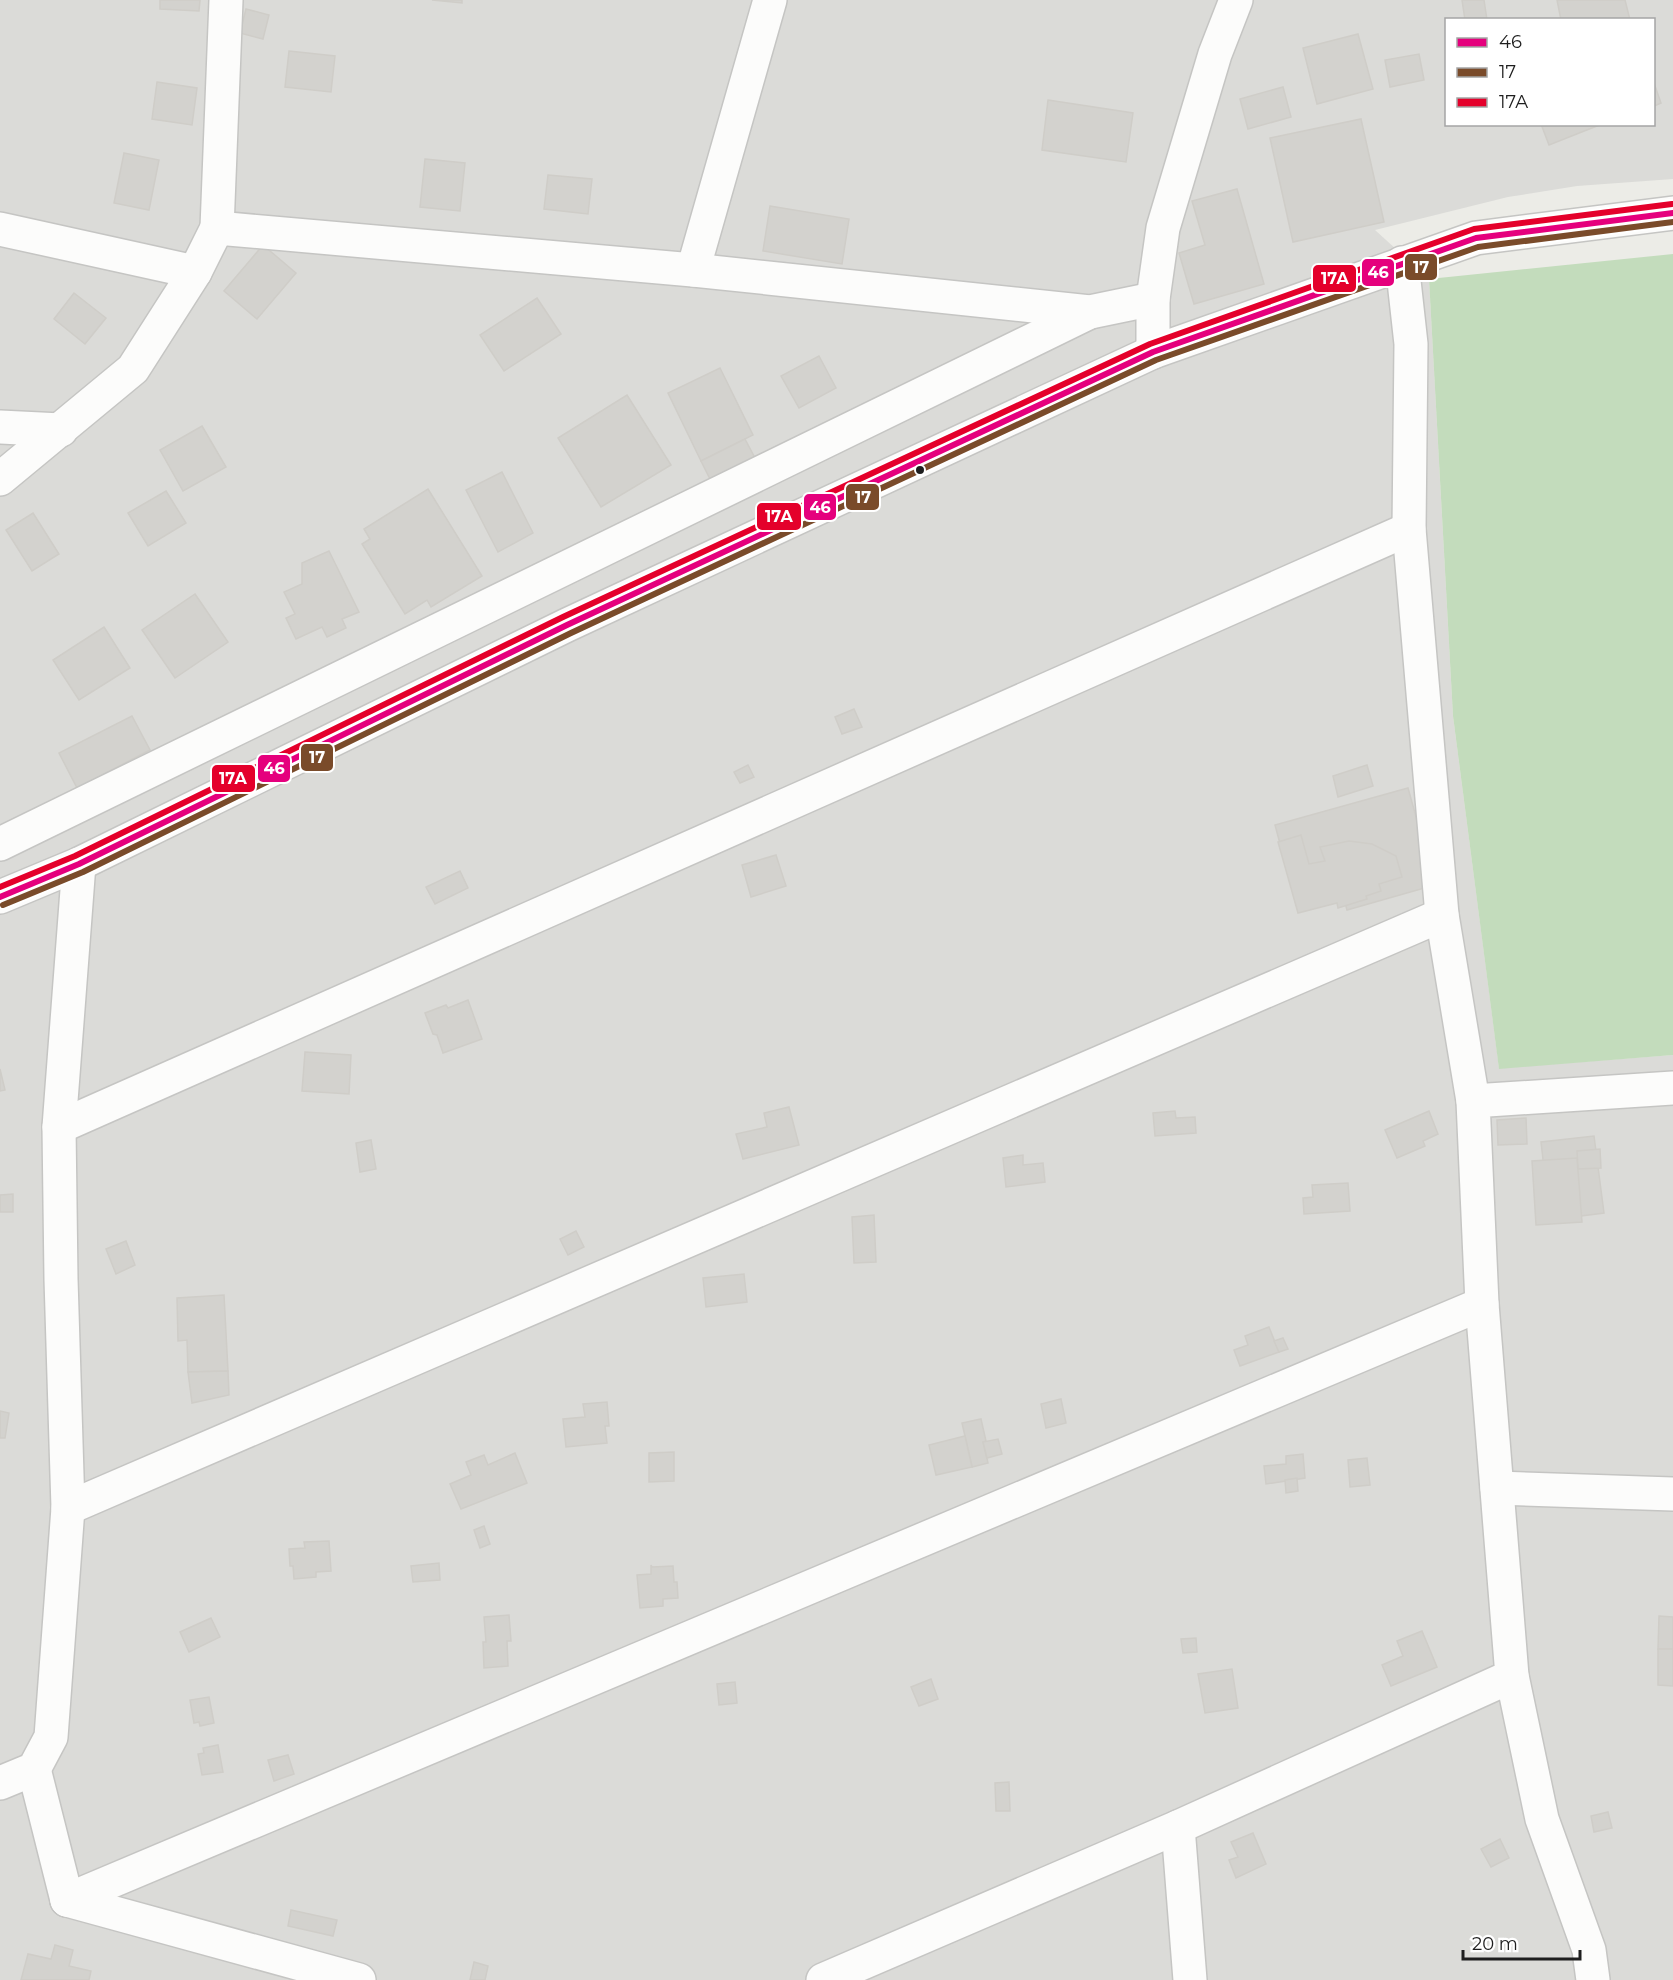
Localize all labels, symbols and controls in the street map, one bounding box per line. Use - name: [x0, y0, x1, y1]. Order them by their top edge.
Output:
- legend: [1445, 18, 1655, 126]
- text: 46: [1499, 31, 1522, 53]
- text: 17: [1499, 61, 1516, 83]
- text: 17А: [1499, 91, 1529, 113]
- line badge: 17: [1404, 253, 1438, 281]
- line badge: 46: [1361, 258, 1395, 287]
- text: 17: [1413, 258, 1429, 277]
- text: 46: [1367, 263, 1389, 282]
- line badge: 17А: [1312, 264, 1357, 293]
- text: 17А: [1321, 269, 1349, 288]
- unlabelled marker: [914, 464, 926, 476]
- line badge: 17: [845, 483, 880, 511]
- text: 17: [855, 488, 871, 507]
- line badge: 46: [803, 493, 837, 521]
- text: 46: [809, 498, 831, 517]
- line badge: 17А: [756, 502, 802, 531]
- text: 17А: [765, 507, 793, 526]
- line badge: 17: [300, 743, 334, 772]
- text: 17: [309, 748, 325, 767]
- line badge: 46: [257, 754, 291, 783]
- text: 46: [263, 759, 285, 778]
- line badge: 17А: [211, 764, 256, 793]
- text: 17А: [219, 769, 247, 788]
- scale bar: [1463, 1923, 1580, 1961]
- text: 20 m: [1472, 1933, 1518, 1955]

